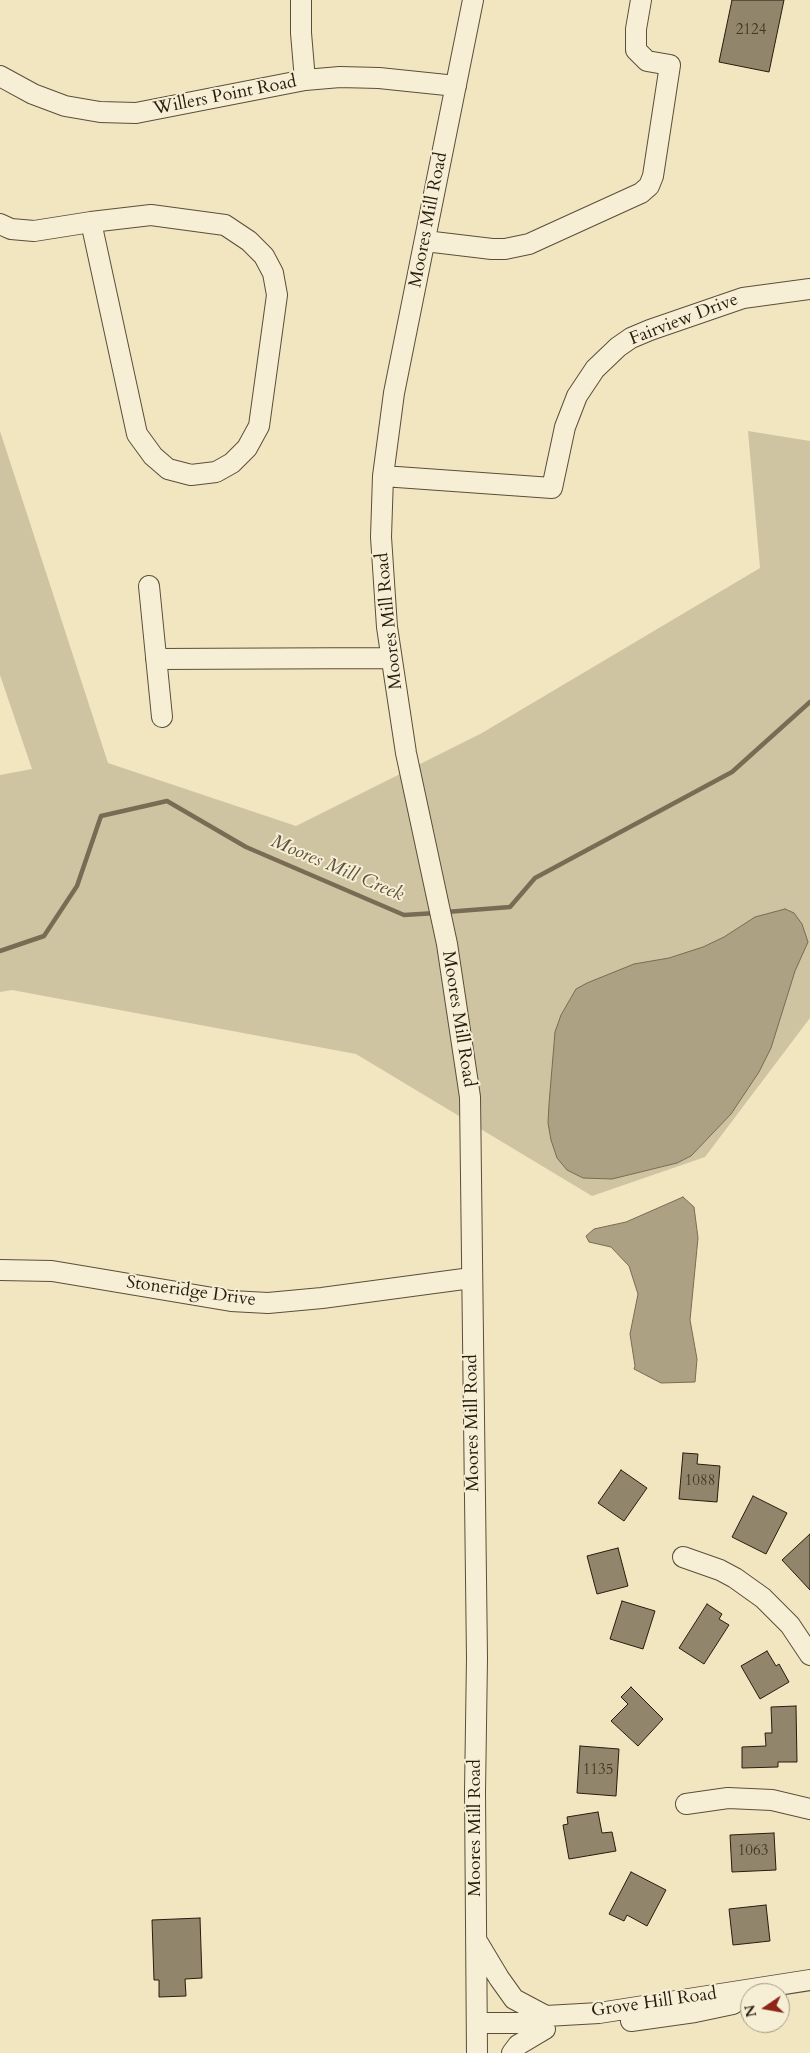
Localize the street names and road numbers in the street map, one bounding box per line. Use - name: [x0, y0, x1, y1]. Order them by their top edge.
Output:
- street label: Willers Point Road: [152, 72, 298, 120]
- street label: Moores Mill Road: [405, 150, 453, 290]
- street label: Fairview Drive: [627, 289, 741, 351]
- street label: Moores Mill Road: [372, 551, 408, 691]
- street label: Moores Mill Road: [437, 949, 479, 1089]
- street label: Stoneridge Drive: [125, 1272, 257, 1312]
- street label: Moores Mill Road: [461, 1354, 485, 1492]
- street label: Moores Mill Road: [465, 1759, 487, 1897]
- street label: Grove Hill Road: [590, 1984, 718, 2022]

